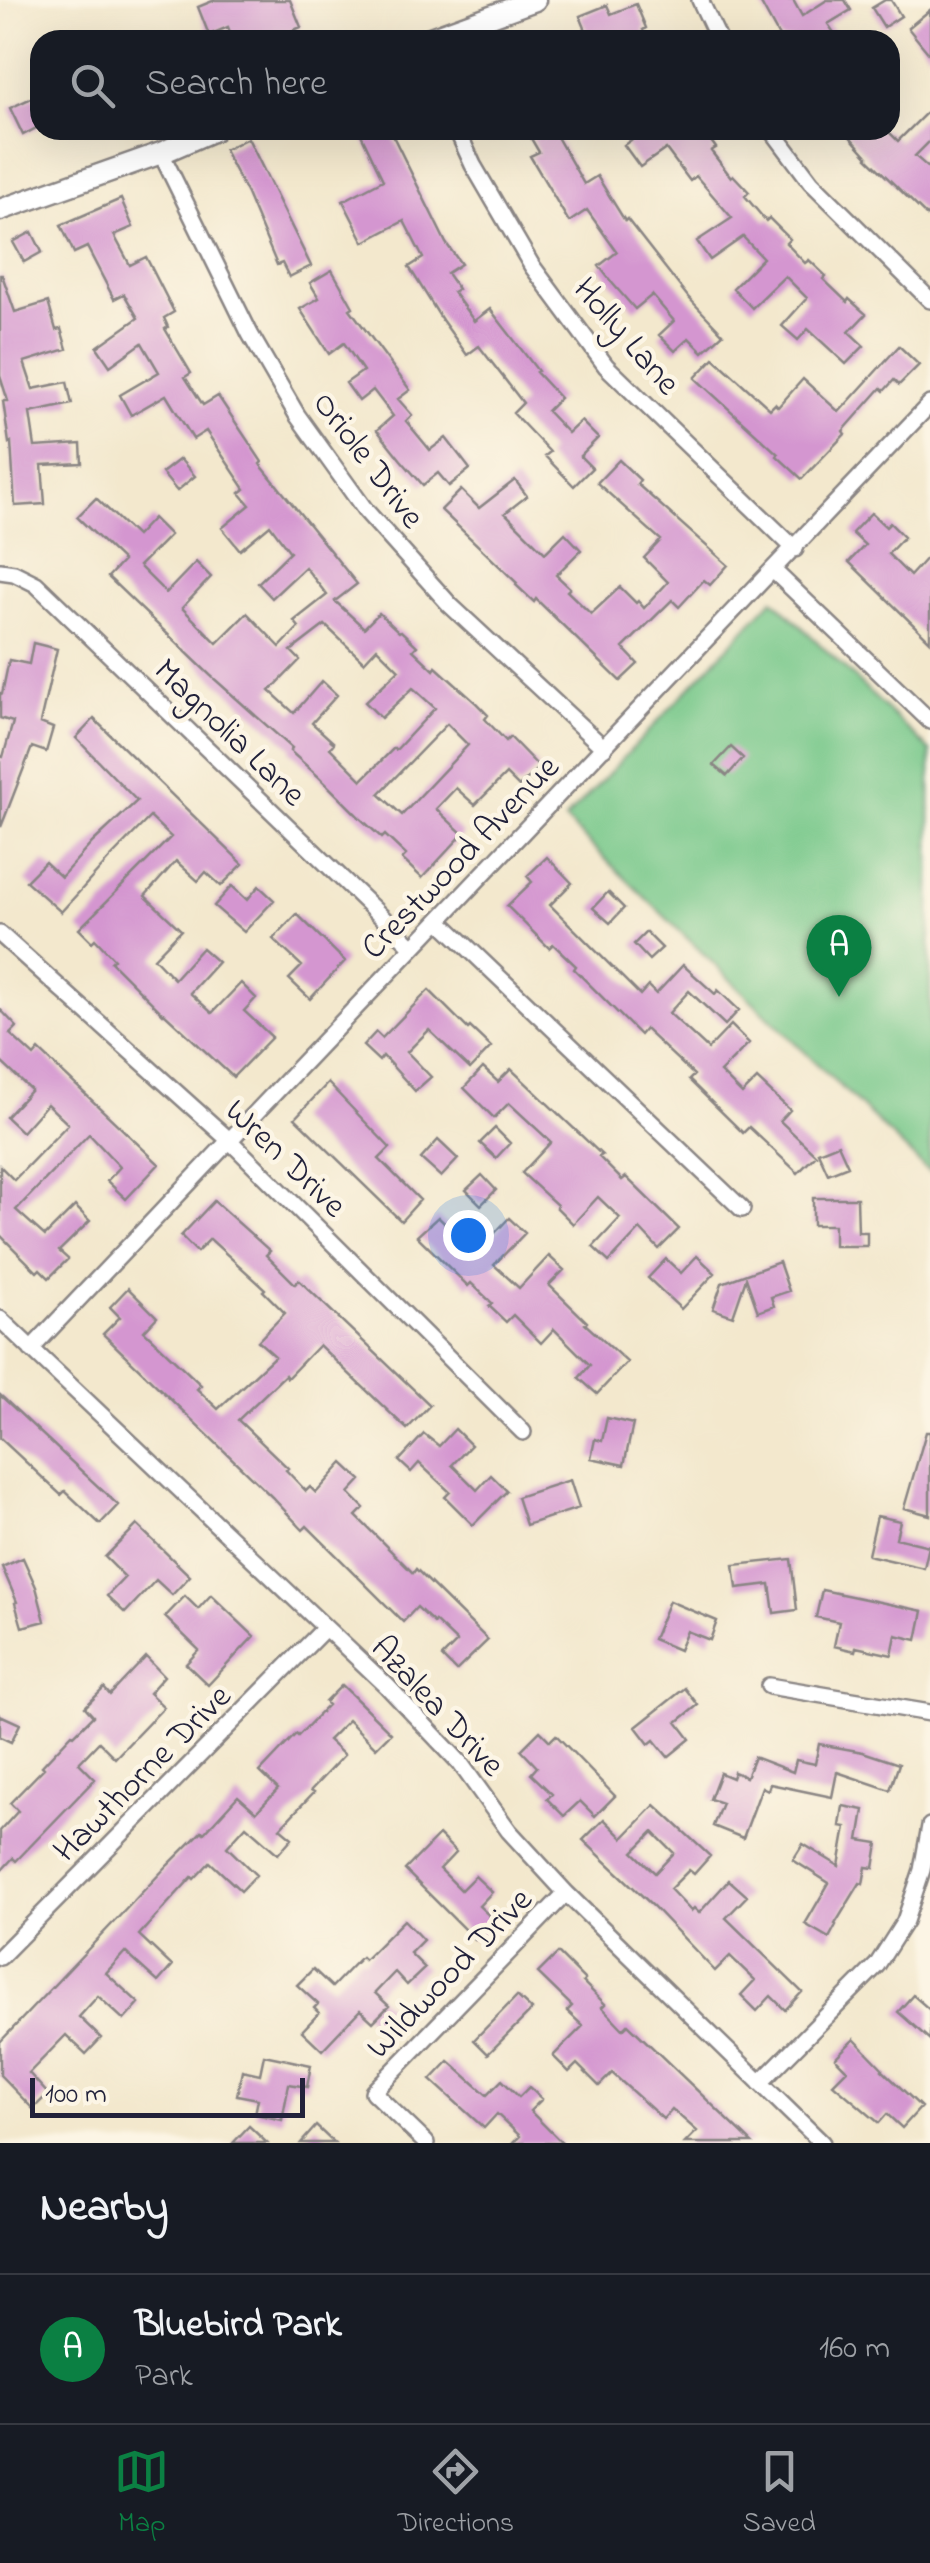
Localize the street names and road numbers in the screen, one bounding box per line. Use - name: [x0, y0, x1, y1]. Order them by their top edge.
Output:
- street label: Holly Lane: [559, 267, 691, 408]
- street label: Oriole Drive: [298, 382, 436, 541]
- street label: Magnolia Lane: [141, 647, 317, 820]
- street label: Crestwood Avenue: [350, 744, 573, 972]
- street label: Wren Drive: [212, 1088, 357, 1231]
- street label: Azalea Drive: [357, 1625, 516, 1790]
- street label: Hawthorne Drive: [43, 1673, 245, 1875]
- street label: Wildwood Drive: [355, 1877, 546, 2072]

